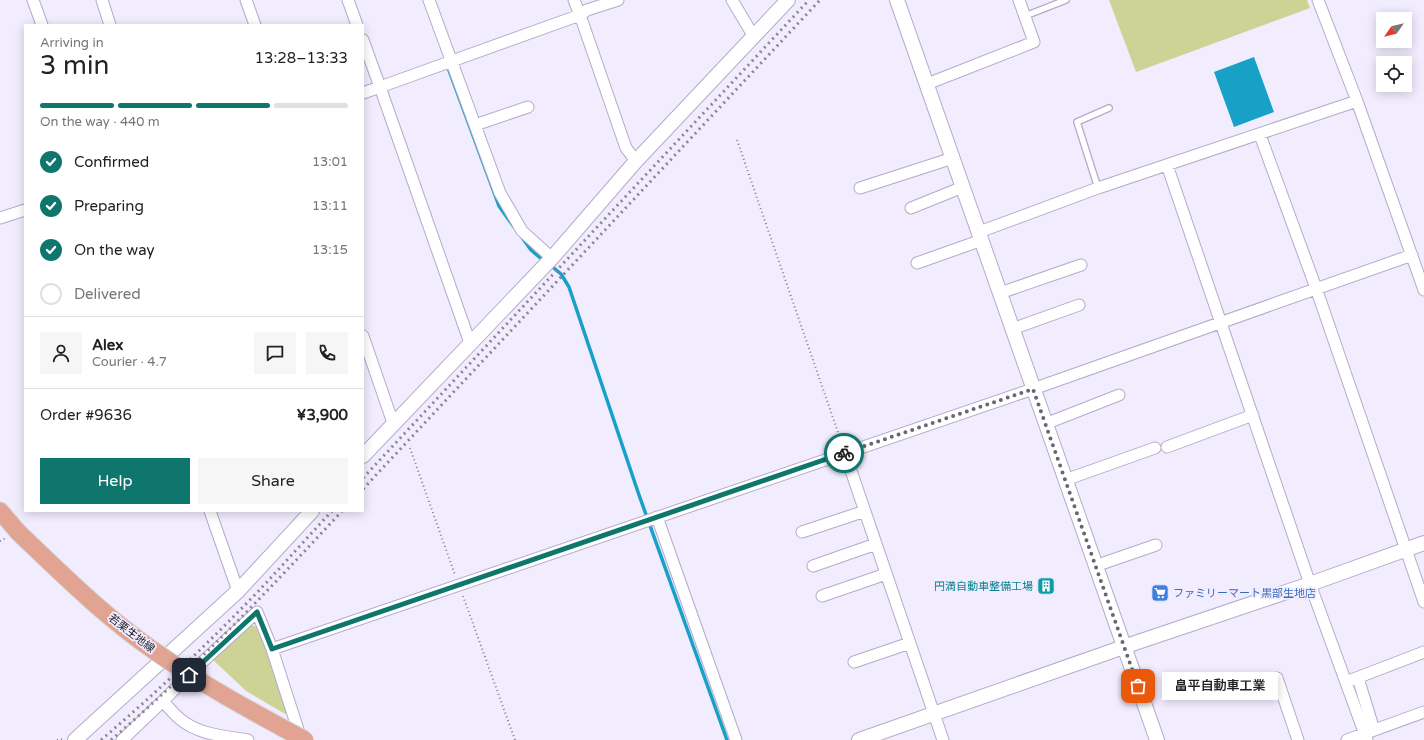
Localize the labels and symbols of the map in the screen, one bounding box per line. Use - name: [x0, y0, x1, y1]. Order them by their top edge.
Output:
- north arrow: [1376, 12, 1412, 48]
- courier: [824, 433, 864, 473]
- building icon: 円満自動車整備工場: [1036, 576, 1056, 596]
- place label: 円満自動車整備工場: [934, 580, 1033, 593]
- supermarket icon: ファミリーマート黒部生地店: [1150, 583, 1170, 603]
- place label: ファミリーマート黒部生地店: [1173, 587, 1316, 600]
- street label: 若栗生地線: [106, 611, 157, 655]
- pin: [172, 658, 206, 692]
- pin: [1121, 669, 1155, 703]
- callout: 畠平自動車工業: [1162, 672, 1278, 700]

